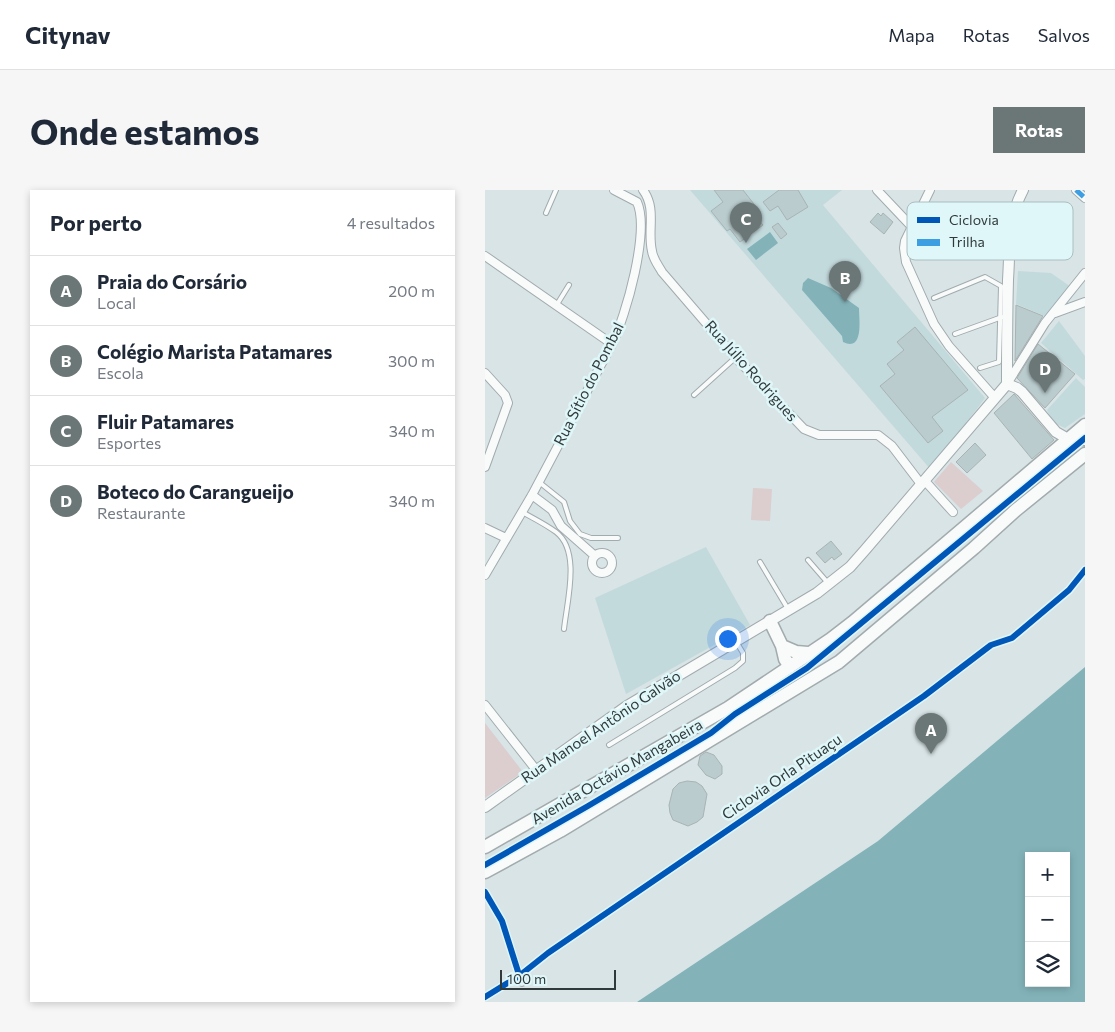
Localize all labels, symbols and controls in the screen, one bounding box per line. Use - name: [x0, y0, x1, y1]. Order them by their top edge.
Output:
- text: Citynav: [25, 20, 111, 49]
- text: Mapa: [888, 24, 935, 46]
- text: Rotas: [963, 24, 1010, 46]
- text: Salvos: [1038, 24, 1090, 46]
- button: Rotas: [993, 107, 1085, 153]
- text: Onde estamos: [30, 109, 260, 152]
- pin: C: [730, 202, 762, 243]
- legend: [907, 202, 1073, 260]
- text: Por perto: [50, 210, 142, 235]
- text: Ciclovia: [949, 211, 999, 228]
- text: 4 resultados: [347, 213, 435, 232]
- text: Trilha: [949, 233, 985, 250]
- pin: B: [829, 261, 861, 302]
- text: Praia do Corsário: [97, 270, 247, 293]
- text: A: [60, 281, 72, 300]
- text: 200 m: [388, 281, 435, 300]
- text: Local: [97, 293, 136, 312]
- street label: Rua Júlio Rodrigues: [702, 316, 802, 425]
- street label: Rua Sítio do Pombal: [549, 319, 627, 448]
- text: Colégio Marista Patamares: [97, 340, 332, 363]
- text: B: [61, 351, 71, 370]
- text: 300 m: [388, 351, 435, 370]
- pin: D: [1029, 352, 1061, 393]
- text: Escola: [97, 363, 144, 382]
- text: Fluir Patamares: [97, 410, 234, 433]
- text: C: [61, 421, 71, 440]
- text: 340 m: [389, 421, 435, 440]
- text: Esportes: [97, 433, 161, 452]
- text: Boteco do Carangueijo: [97, 480, 294, 503]
- text: D: [60, 491, 72, 510]
- text: 340 m: [389, 491, 435, 510]
- text: Restaurante: [97, 503, 185, 522]
- your location: [715, 626, 741, 652]
- street label: Rua Manoel Antônio Galvão: [517, 666, 684, 786]
- pin: A: [915, 713, 947, 754]
- street label: Avenida Octávio Mangabeira: [528, 715, 705, 828]
- street label: Ciclovia Orla Pituaçu: [718, 729, 845, 823]
- map controls: [1025, 852, 1070, 987]
- button: +: [1025, 852, 1070, 897]
- button: −: [1025, 897, 1070, 942]
- button: layers: [1025, 942, 1070, 987]
- scale bar: [500, 967, 616, 990]
- text: 100 m: [507, 970, 546, 987]

